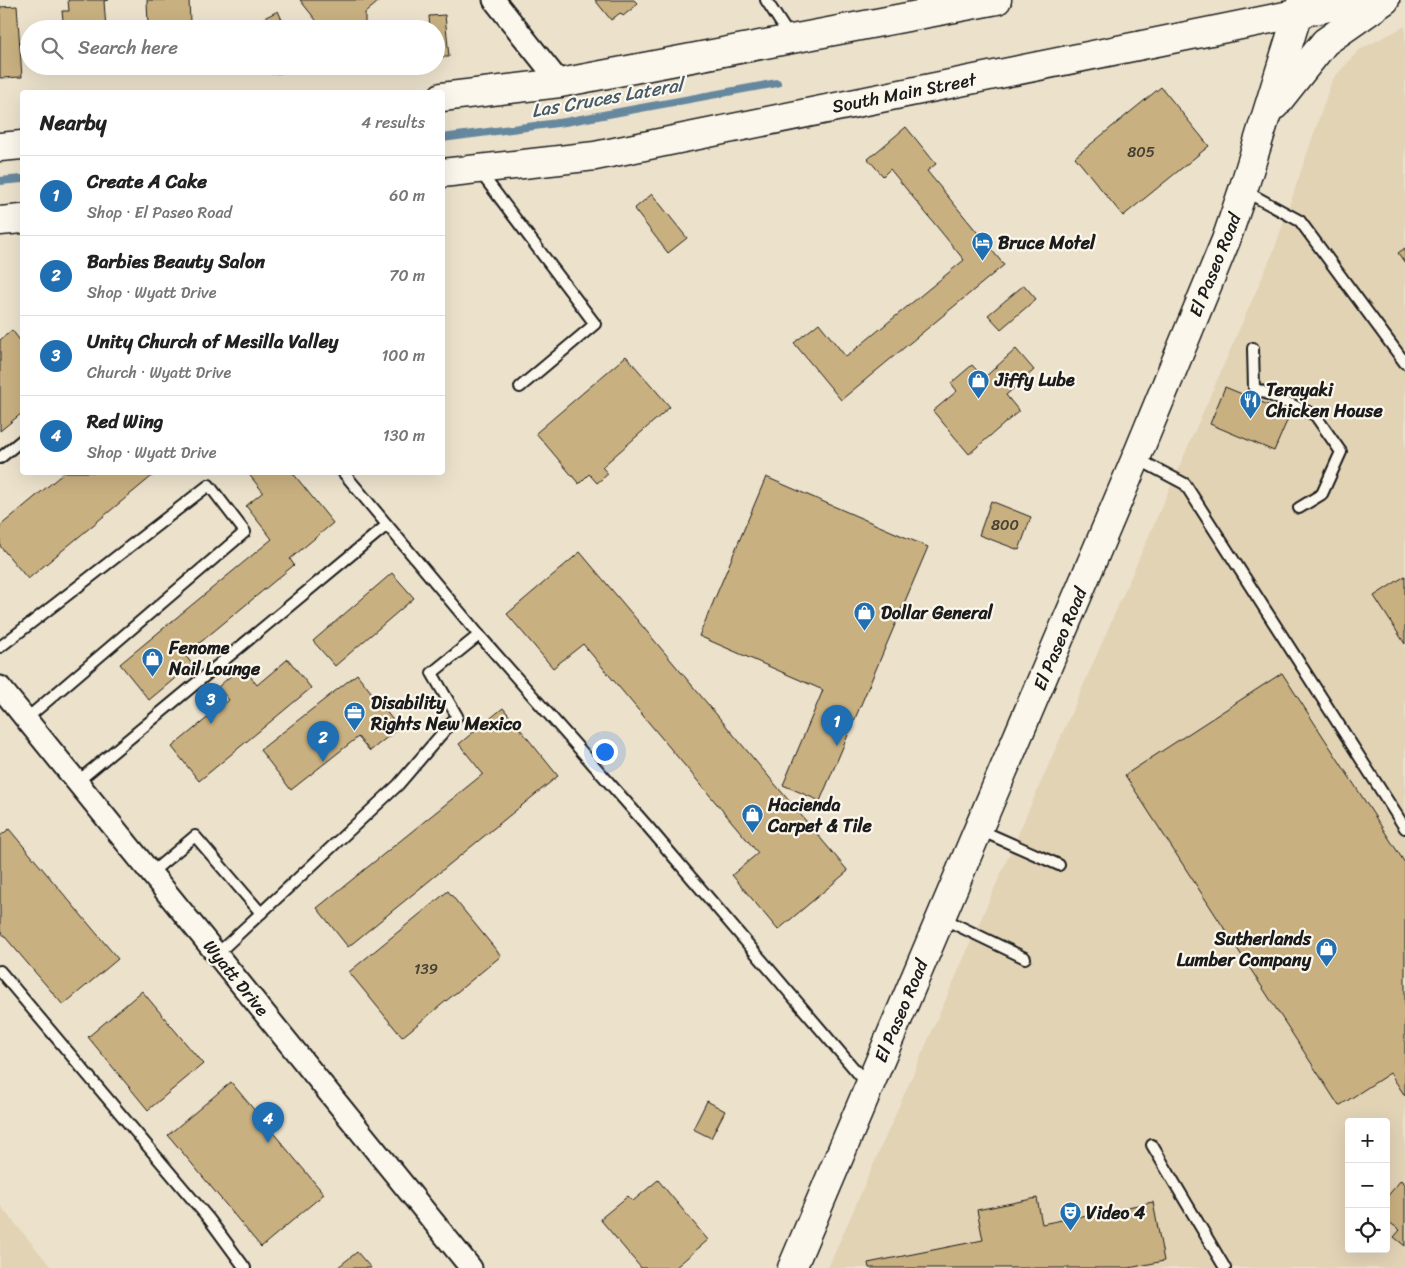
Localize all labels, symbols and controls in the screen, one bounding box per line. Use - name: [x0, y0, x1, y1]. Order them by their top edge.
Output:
- search box: [20, 20, 445, 75]
- text: Search here: [78, 31, 178, 64]
- icon: search: [38, 34, 66, 62]
- street label: South Main Street: [829, 63, 979, 123]
- water label: Las Cruces Lateral: [529, 67, 690, 127]
- text: Nearby: [40, 104, 106, 142]
- text: 4 results: [361, 108, 425, 137]
- house number: 805: [1127, 139, 1155, 165]
- text: Create A Cake: [87, 165, 207, 198]
- text: 1: [53, 181, 59, 210]
- text: 60 m: [389, 181, 425, 210]
- text: Shop · El Paseo Road: [87, 198, 232, 227]
- street label: El Paseo Road: [1180, 207, 1251, 322]
- place label: Bruce Motel: [998, 227, 1096, 259]
- hotel icon: Bruce Motel: [970, 231, 994, 262]
- text: Barbies Beauty Salon: [87, 245, 265, 278]
- text: 2: [51, 261, 61, 290]
- text: 70 m: [389, 261, 425, 290]
- text: Shop · Wyatt Drive: [87, 278, 216, 307]
- text: Unity Church of Mesilla Valley: [87, 325, 338, 358]
- text: 3: [52, 341, 60, 370]
- text: 100 m: [381, 341, 425, 370]
- text: Church · Wyatt Drive: [87, 358, 231, 387]
- place label: Jiffy Lube: [994, 364, 1075, 396]
- shop icon: Jiffy Lube: [967, 368, 991, 399]
- place label: Terayaki Chicken House: [1265, 374, 1383, 427]
- restaurant icon: Terayaki Chicken House: [1238, 388, 1262, 419]
- text: Red Wing: [87, 405, 163, 438]
- text: 4: [51, 421, 61, 450]
- text: 130 m: [383, 421, 425, 450]
- text: Shop · Wyatt Drive: [87, 438, 216, 467]
- house number: 800: [991, 512, 1019, 538]
- street label: El Paseo Road: [1024, 581, 1097, 696]
- place label: Dollar General: [881, 597, 994, 629]
- shop icon: Dollar General: [853, 601, 877, 632]
- place label: Fenome Nail Lounge: [168, 632, 261, 685]
- shop icon: Fenome Nail Lounge: [141, 646, 165, 677]
- pin: 3: [195, 683, 227, 724]
- place label: Disability Rights New Mexico: [370, 687, 522, 740]
- office icon: Disability Rights New Mexico: [343, 701, 367, 732]
- pin: 1: [821, 705, 853, 746]
- pin: 2: [307, 721, 339, 762]
- your location: [592, 739, 618, 765]
- place label: Hacienda Carpet & Tile: [767, 789, 873, 842]
- shop icon: Hacienda Carpet & Tile: [740, 803, 764, 834]
- place label: Sutherlands Lumber Company: [1177, 923, 1312, 976]
- street label: Wyatt Drive: [195, 932, 278, 1024]
- shop icon: Sutherlands Lumber Company: [1315, 937, 1339, 968]
- street label: El Paseo Road: [865, 953, 938, 1068]
- house number: 139: [414, 956, 438, 982]
- pin: 4: [252, 1102, 284, 1143]
- map controls: [1345, 1118, 1390, 1253]
- button: +: [1345, 1118, 1390, 1163]
- button: −: [1345, 1163, 1390, 1208]
- place label: Video 4: [1086, 1197, 1146, 1229]
- theatre icon: Video 4: [1058, 1201, 1082, 1232]
- button: locate: [1345, 1208, 1390, 1253]

